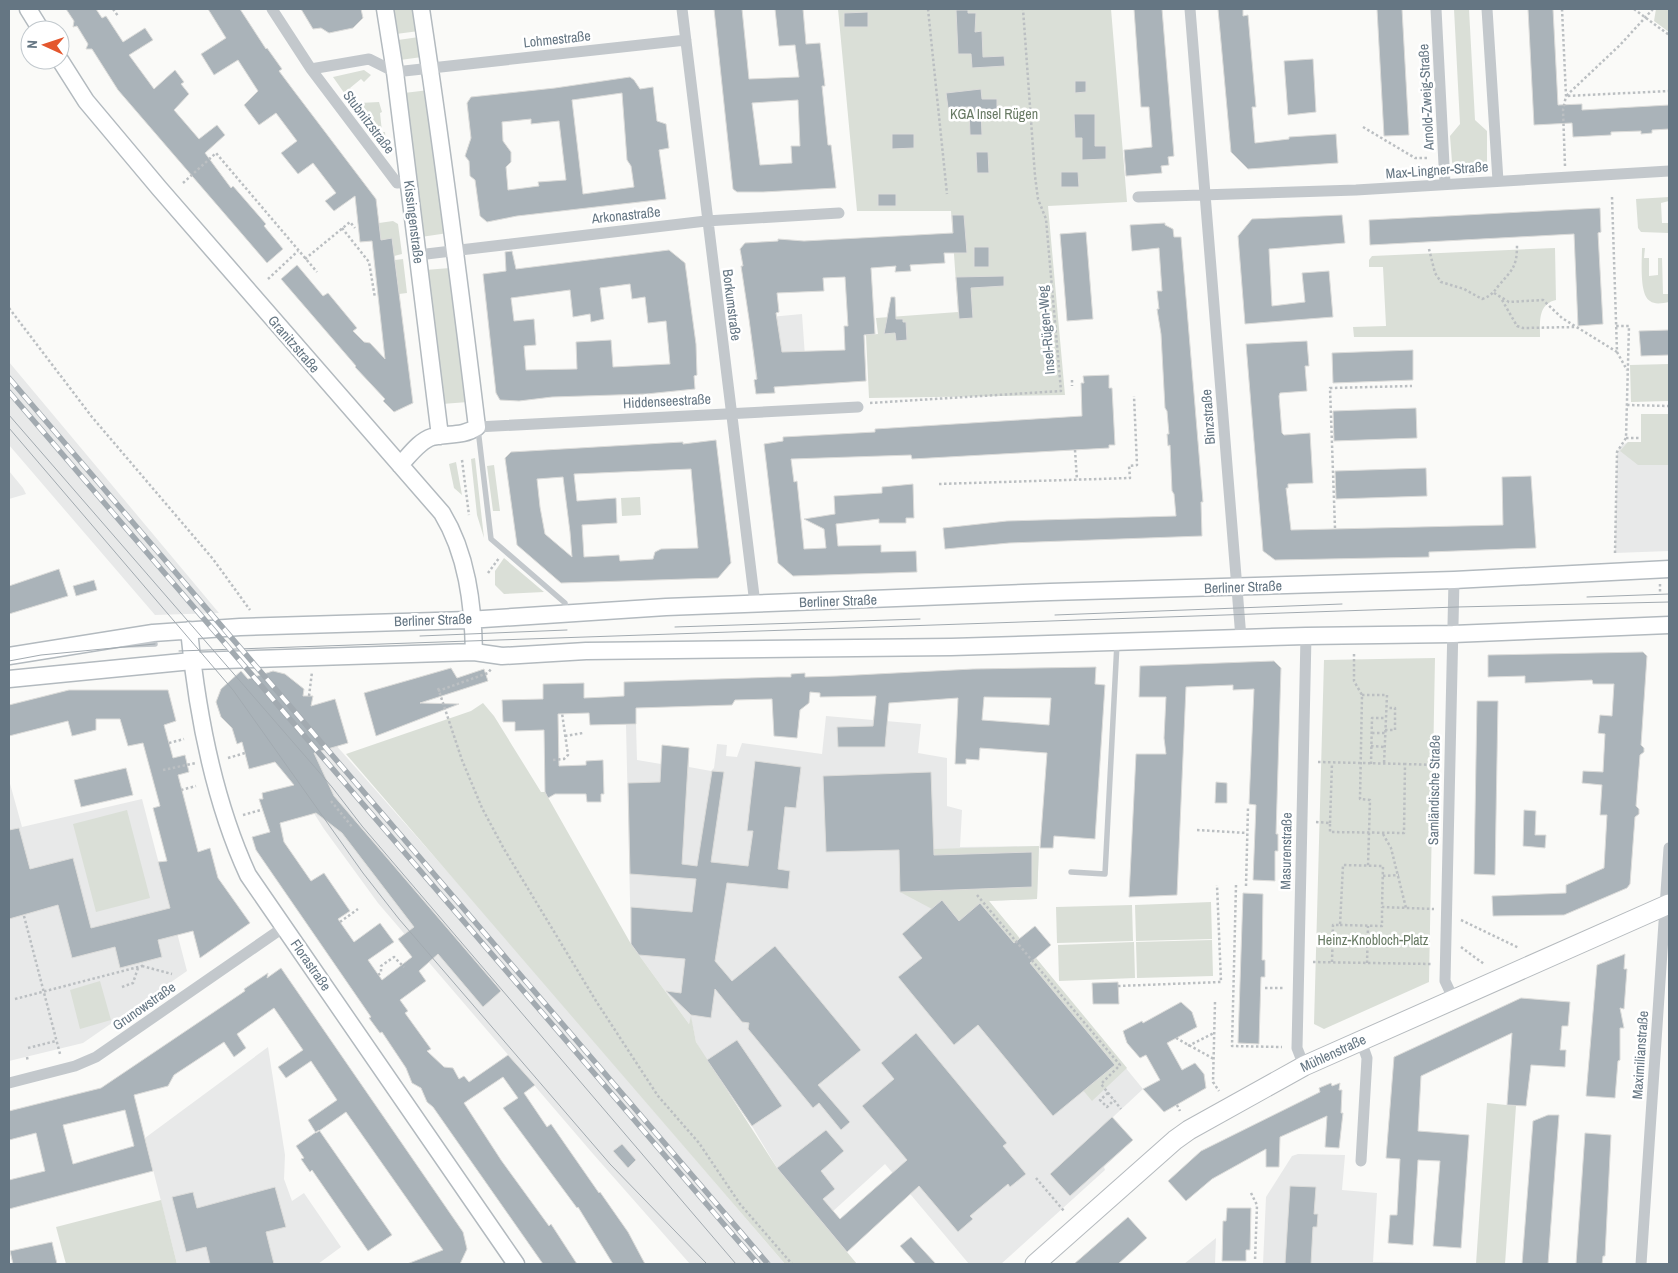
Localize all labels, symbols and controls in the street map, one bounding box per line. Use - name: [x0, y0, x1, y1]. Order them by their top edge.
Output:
- north arrow: [20, 20, 70, 70]
- street label: Lohmestraße: [522, 27, 592, 51]
- text: N: [23, 40, 41, 49]
- street label: Arnold-Zweig-Straße: [1414, 43, 1438, 152]
- street label: Stubnitzstraße: [339, 87, 399, 157]
- park label: KGA Insel Rügen: [950, 105, 1038, 123]
- street label: Max-Lingner-Straße: [1385, 157, 1489, 183]
- street label: Kissingenstraße: [400, 179, 428, 265]
- street label: Arkonastraße: [590, 202, 661, 228]
- street label: Borkumstraße: [719, 268, 745, 342]
- street label: Insel-Rügen-Weg: [1033, 284, 1059, 375]
- street label: Granitzstraße: [264, 312, 324, 376]
- street label: Binzstraße: [1197, 389, 1219, 445]
- street label: Hiddenseestraße: [623, 390, 711, 412]
- street label: Berliner Straße: [1204, 577, 1282, 597]
- street label: Berliner Straße: [799, 591, 877, 611]
- street label: Berliner Straße: [394, 610, 472, 630]
- street label: Samländische Straße: [1424, 735, 1444, 845]
- street label: Masurenstraße: [1276, 812, 1296, 890]
- park label: Heinz-Knobloch-Platz: [1317, 931, 1429, 949]
- street label: Florastraße: [287, 936, 335, 994]
- street label: Grunowstraße: [109, 978, 179, 1034]
- street label: Maximilianstraße: [1628, 1010, 1652, 1100]
- street label: Mühlenstraße: [1297, 1030, 1369, 1076]

